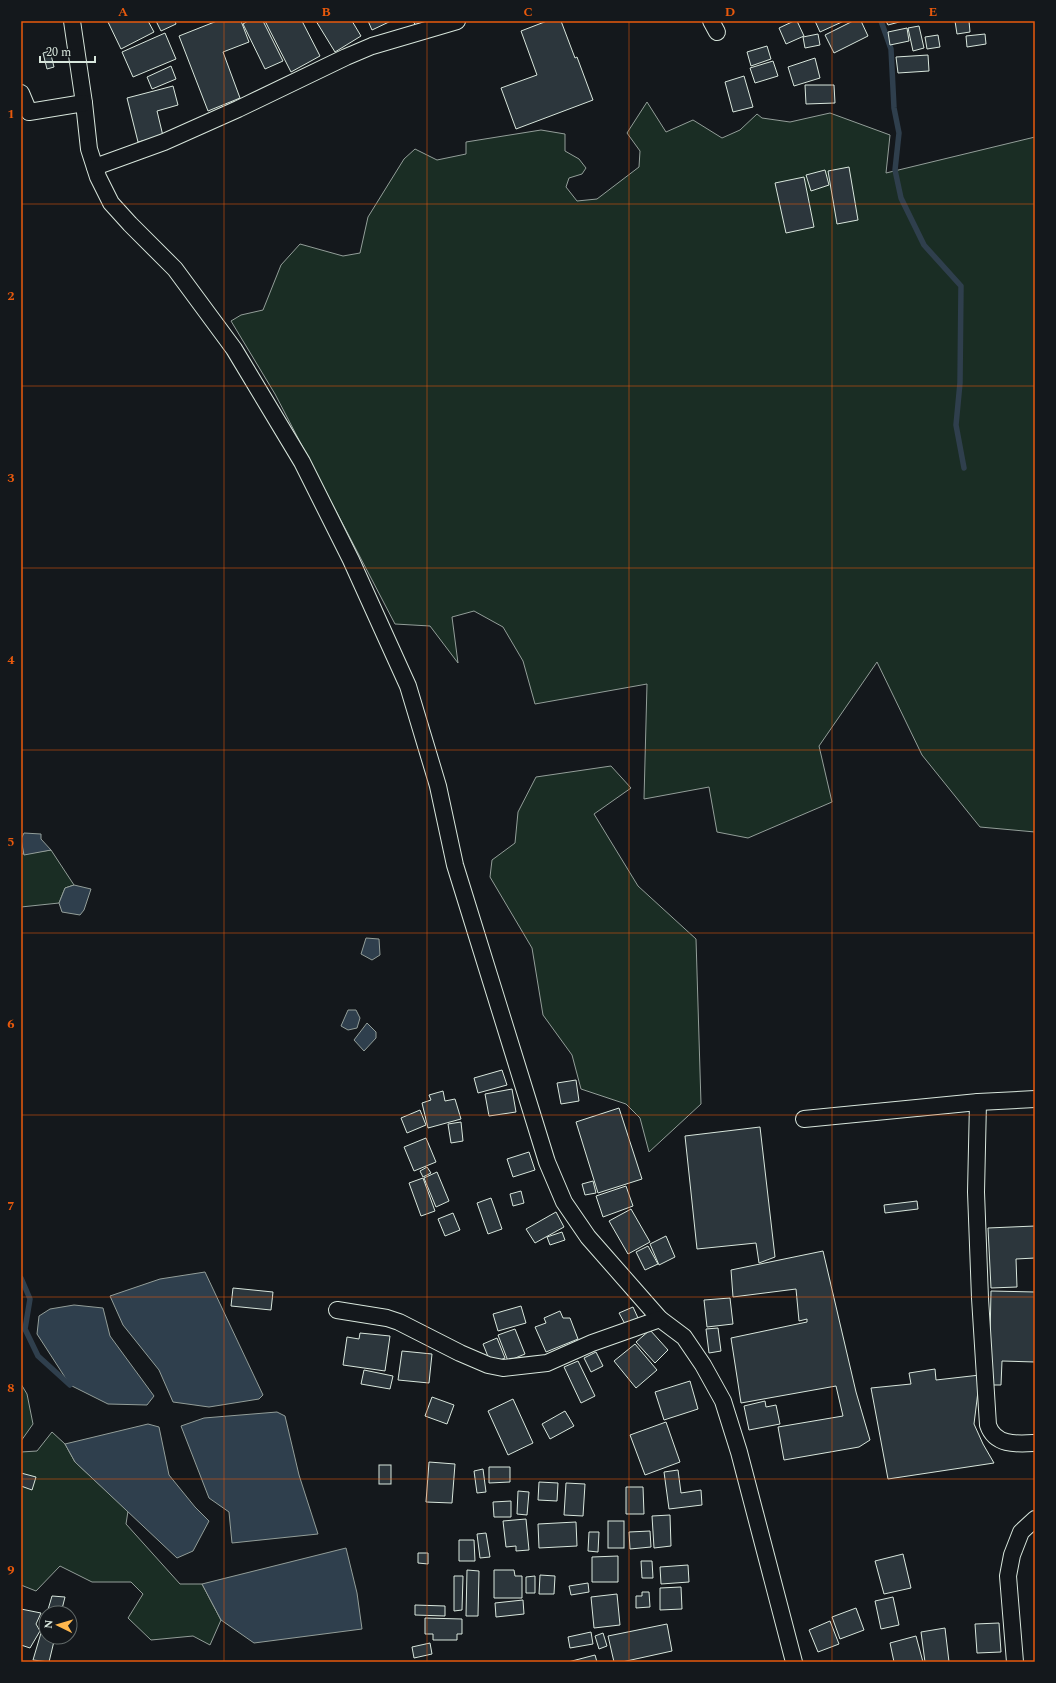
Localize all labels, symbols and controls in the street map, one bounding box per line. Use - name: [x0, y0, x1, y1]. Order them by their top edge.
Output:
- text: A: [118, 2, 128, 22]
- text: B: [321, 2, 331, 22]
- text: C: [523, 2, 533, 22]
- text: D: [725, 2, 735, 22]
- text: E: [929, 2, 938, 22]
- scale bar: [40, 38, 95, 64]
- text: 20 m: [46, 43, 71, 62]
- text: 1: [7, 104, 15, 124]
- text: 2: [7, 286, 15, 306]
- text: 3: [7, 468, 15, 488]
- text: 4: [7, 650, 15, 670]
- text: 5: [7, 832, 15, 852]
- text: 6: [7, 1014, 15, 1034]
- text: 7: [7, 1196, 15, 1216]
- text: 8: [7, 1378, 15, 1398]
- text: 9: [7, 1560, 15, 1580]
- north arrow: [38, 1605, 78, 1645]
- text: N: [40, 1619, 57, 1629]

